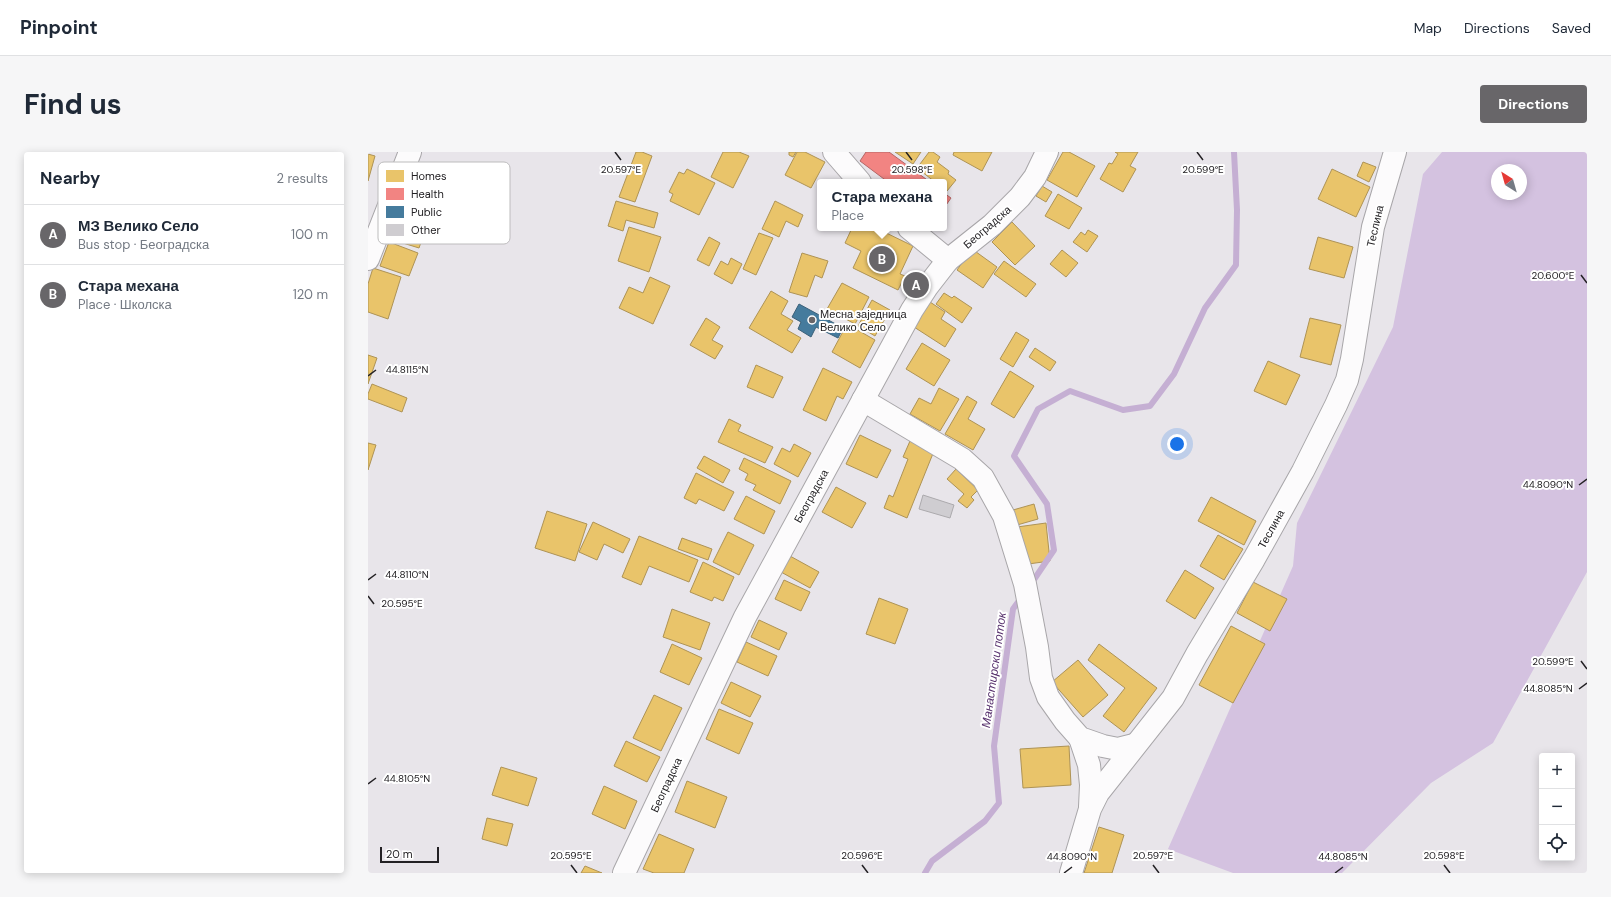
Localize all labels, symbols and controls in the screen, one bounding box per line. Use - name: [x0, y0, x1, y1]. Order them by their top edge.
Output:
- text: Pinpoint: [20, 15, 98, 40]
- text: Map: [1414, 19, 1442, 37]
- text: Directions: [1464, 19, 1530, 37]
- text: Saved: [1552, 19, 1591, 37]
- button: Directions: [1480, 85, 1587, 123]
- text: Find us: [24, 86, 122, 123]
- legend: [378, 162, 510, 244]
- text: 20.597°E: [601, 163, 642, 176]
- text: 20.598°E: [891, 163, 933, 176]
- text: 20.599°E: [1182, 163, 1224, 176]
- north arrow: [1491, 164, 1527, 200]
- text: Nearby: [40, 167, 100, 189]
- text: Homes: [411, 169, 447, 183]
- text: 2 results: [277, 170, 328, 187]
- popup: [817, 179, 947, 231]
- text: Health: [411, 187, 444, 201]
- text: Стара механа: [832, 187, 932, 207]
- street label: Београдска: [960, 202, 1014, 252]
- street label: Теслина: [1363, 203, 1387, 248]
- text: Public: [411, 205, 442, 219]
- text: Place: [832, 207, 864, 224]
- text: МЗ Велико Село: [78, 216, 199, 236]
- text: Other: [411, 223, 440, 237]
- text: A: [48, 226, 58, 243]
- text: 100 m: [291, 226, 328, 243]
- text: Bus stop · Београдска: [78, 236, 209, 253]
- pin: B: [869, 244, 895, 274]
- text: 20.600°E: [1532, 269, 1575, 282]
- pin: A: [903, 270, 929, 300]
- text: Стара механа: [78, 276, 179, 296]
- text: B: [49, 286, 57, 303]
- text: 120 m: [293, 286, 328, 303]
- text: Place · Школска: [78, 296, 172, 313]
- place label: Месна заједница Велико Село: [820, 307, 907, 334]
- marker: Месна заједница Велико Село: [807, 315, 817, 325]
- text: 44.8115°N: [386, 363, 428, 376]
- your location: [1167, 434, 1187, 454]
- street label: Београдска: [791, 466, 832, 525]
- text: 44.8090°N: [1523, 478, 1573, 491]
- street label: Теслина: [1255, 506, 1288, 551]
- text: 44.8110°N: [385, 568, 429, 581]
- text: 20.595°E: [381, 597, 423, 610]
- water label: Манастирски поток: [978, 610, 1010, 729]
- text: 20.599°E: [1532, 655, 1574, 668]
- text: 44.8085°N: [1523, 682, 1573, 695]
- map controls: [1539, 753, 1575, 861]
- button: +: [1539, 753, 1575, 789]
- street label: Београдска: [647, 755, 685, 815]
- text: 44.8105°N: [384, 772, 430, 785]
- button: −: [1539, 789, 1575, 825]
- button: locate: [1539, 825, 1575, 861]
- scale bar: [380, 845, 439, 864]
- text: 20 m: [386, 847, 412, 861]
- text: 20.595°E: [550, 849, 592, 862]
- text: 20.596°E: [841, 849, 883, 862]
- text: 20.597°E: [1133, 849, 1174, 862]
- text: 20.598°E: [1423, 849, 1465, 862]
- text: 44.8090°N: [1047, 850, 1097, 863]
- text: 44.8085°N: [1318, 850, 1368, 863]

